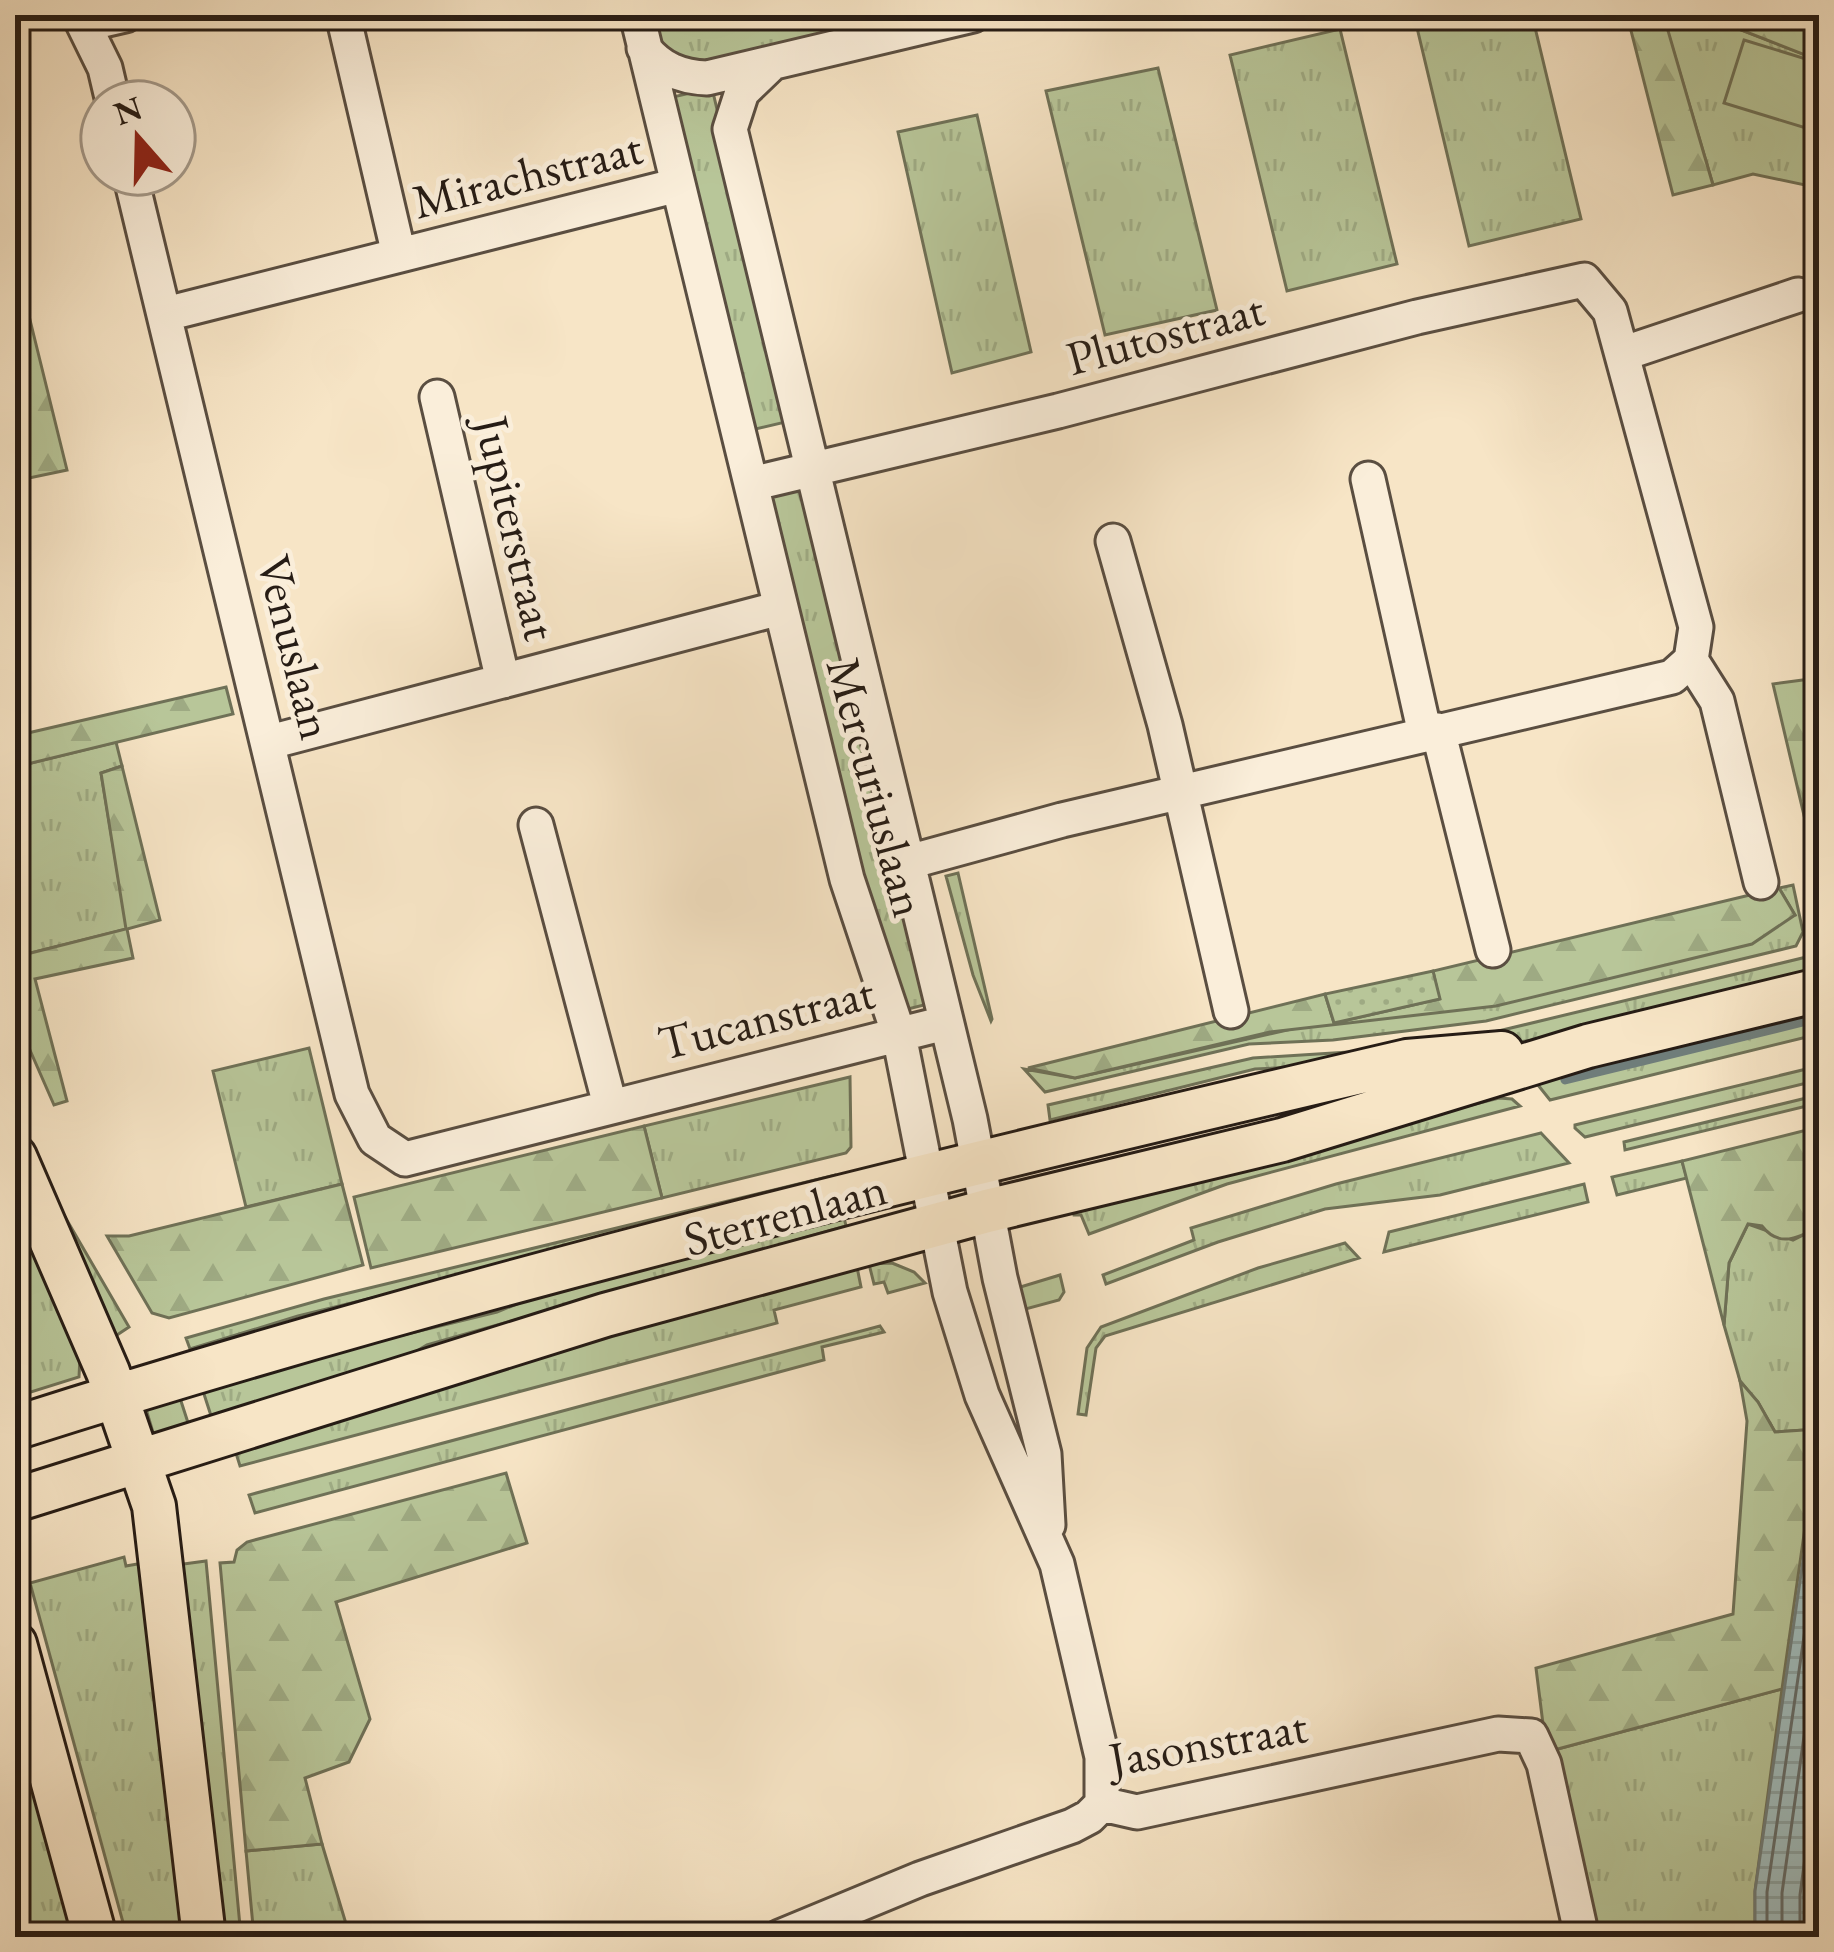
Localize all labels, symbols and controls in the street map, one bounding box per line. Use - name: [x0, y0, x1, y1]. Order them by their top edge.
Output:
- north arrow: [78, 78, 198, 198]
- text: N: [108, 85, 148, 135]
- street label: Mirachstraat: [406, 116, 648, 232]
- street label: Plutostraat: [1059, 277, 1271, 389]
- street label: Jupiterstraat: [460, 406, 573, 646]
- street label: Venuslaan: [243, 549, 349, 745]
- street label: Mercuriuslaan: [813, 651, 941, 923]
- street label: Tucanstraat: [651, 960, 881, 1074]
- street label: Sterrenlaan: [677, 1156, 893, 1270]
- street label: Jasonstraat: [1100, 1694, 1312, 1791]

